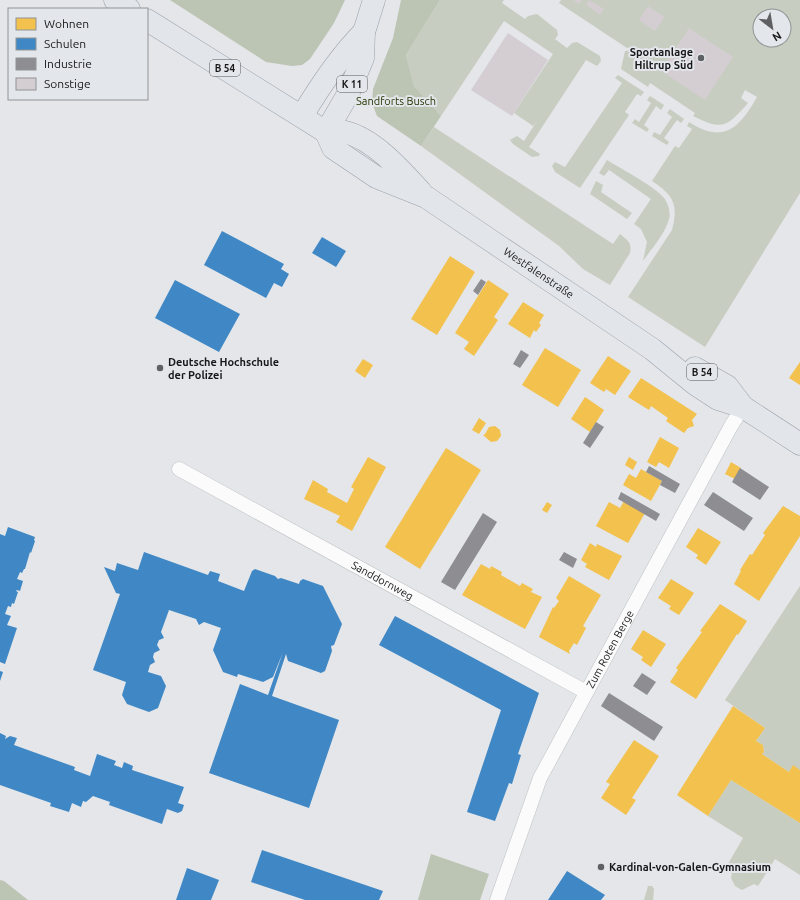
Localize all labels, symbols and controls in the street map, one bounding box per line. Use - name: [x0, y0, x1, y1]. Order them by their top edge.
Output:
- legend: [8, 8, 148, 100]
- north arrow: [752, 8, 792, 48]
- text: Wohnen: [44, 17, 89, 30]
- text: N: [771, 29, 784, 44]
- text: Schulen: [44, 37, 86, 50]
- place label: Sportanlage Hiltrup Süd: [630, 46, 693, 71]
- marker: Sportanlage Hiltrup Süd: [696, 53, 706, 63]
- text: Industrie: [44, 57, 92, 70]
- road number: B 54: [210, 60, 240, 76]
- road number: K 11: [337, 76, 367, 92]
- text: Sonstige: [44, 77, 91, 90]
- park label: Sandforts Busch: [356, 95, 436, 107]
- street label: Westfalenstraße: [501, 245, 576, 301]
- place label: Deutsche Hochschule der Polizei: [168, 356, 279, 381]
- marker: Deutsche Hochschule der Polizei: [155, 363, 165, 373]
- road number: B 54: [687, 364, 717, 380]
- street label: Sanddornweg: [350, 559, 415, 602]
- street label: Zum Roten Berge: [584, 608, 636, 690]
- place label: Kardinal-von-Galen-Gymnasium: [609, 861, 771, 873]
- marker: Kardinal-von-Galen-Gymnasium: [596, 862, 606, 872]

